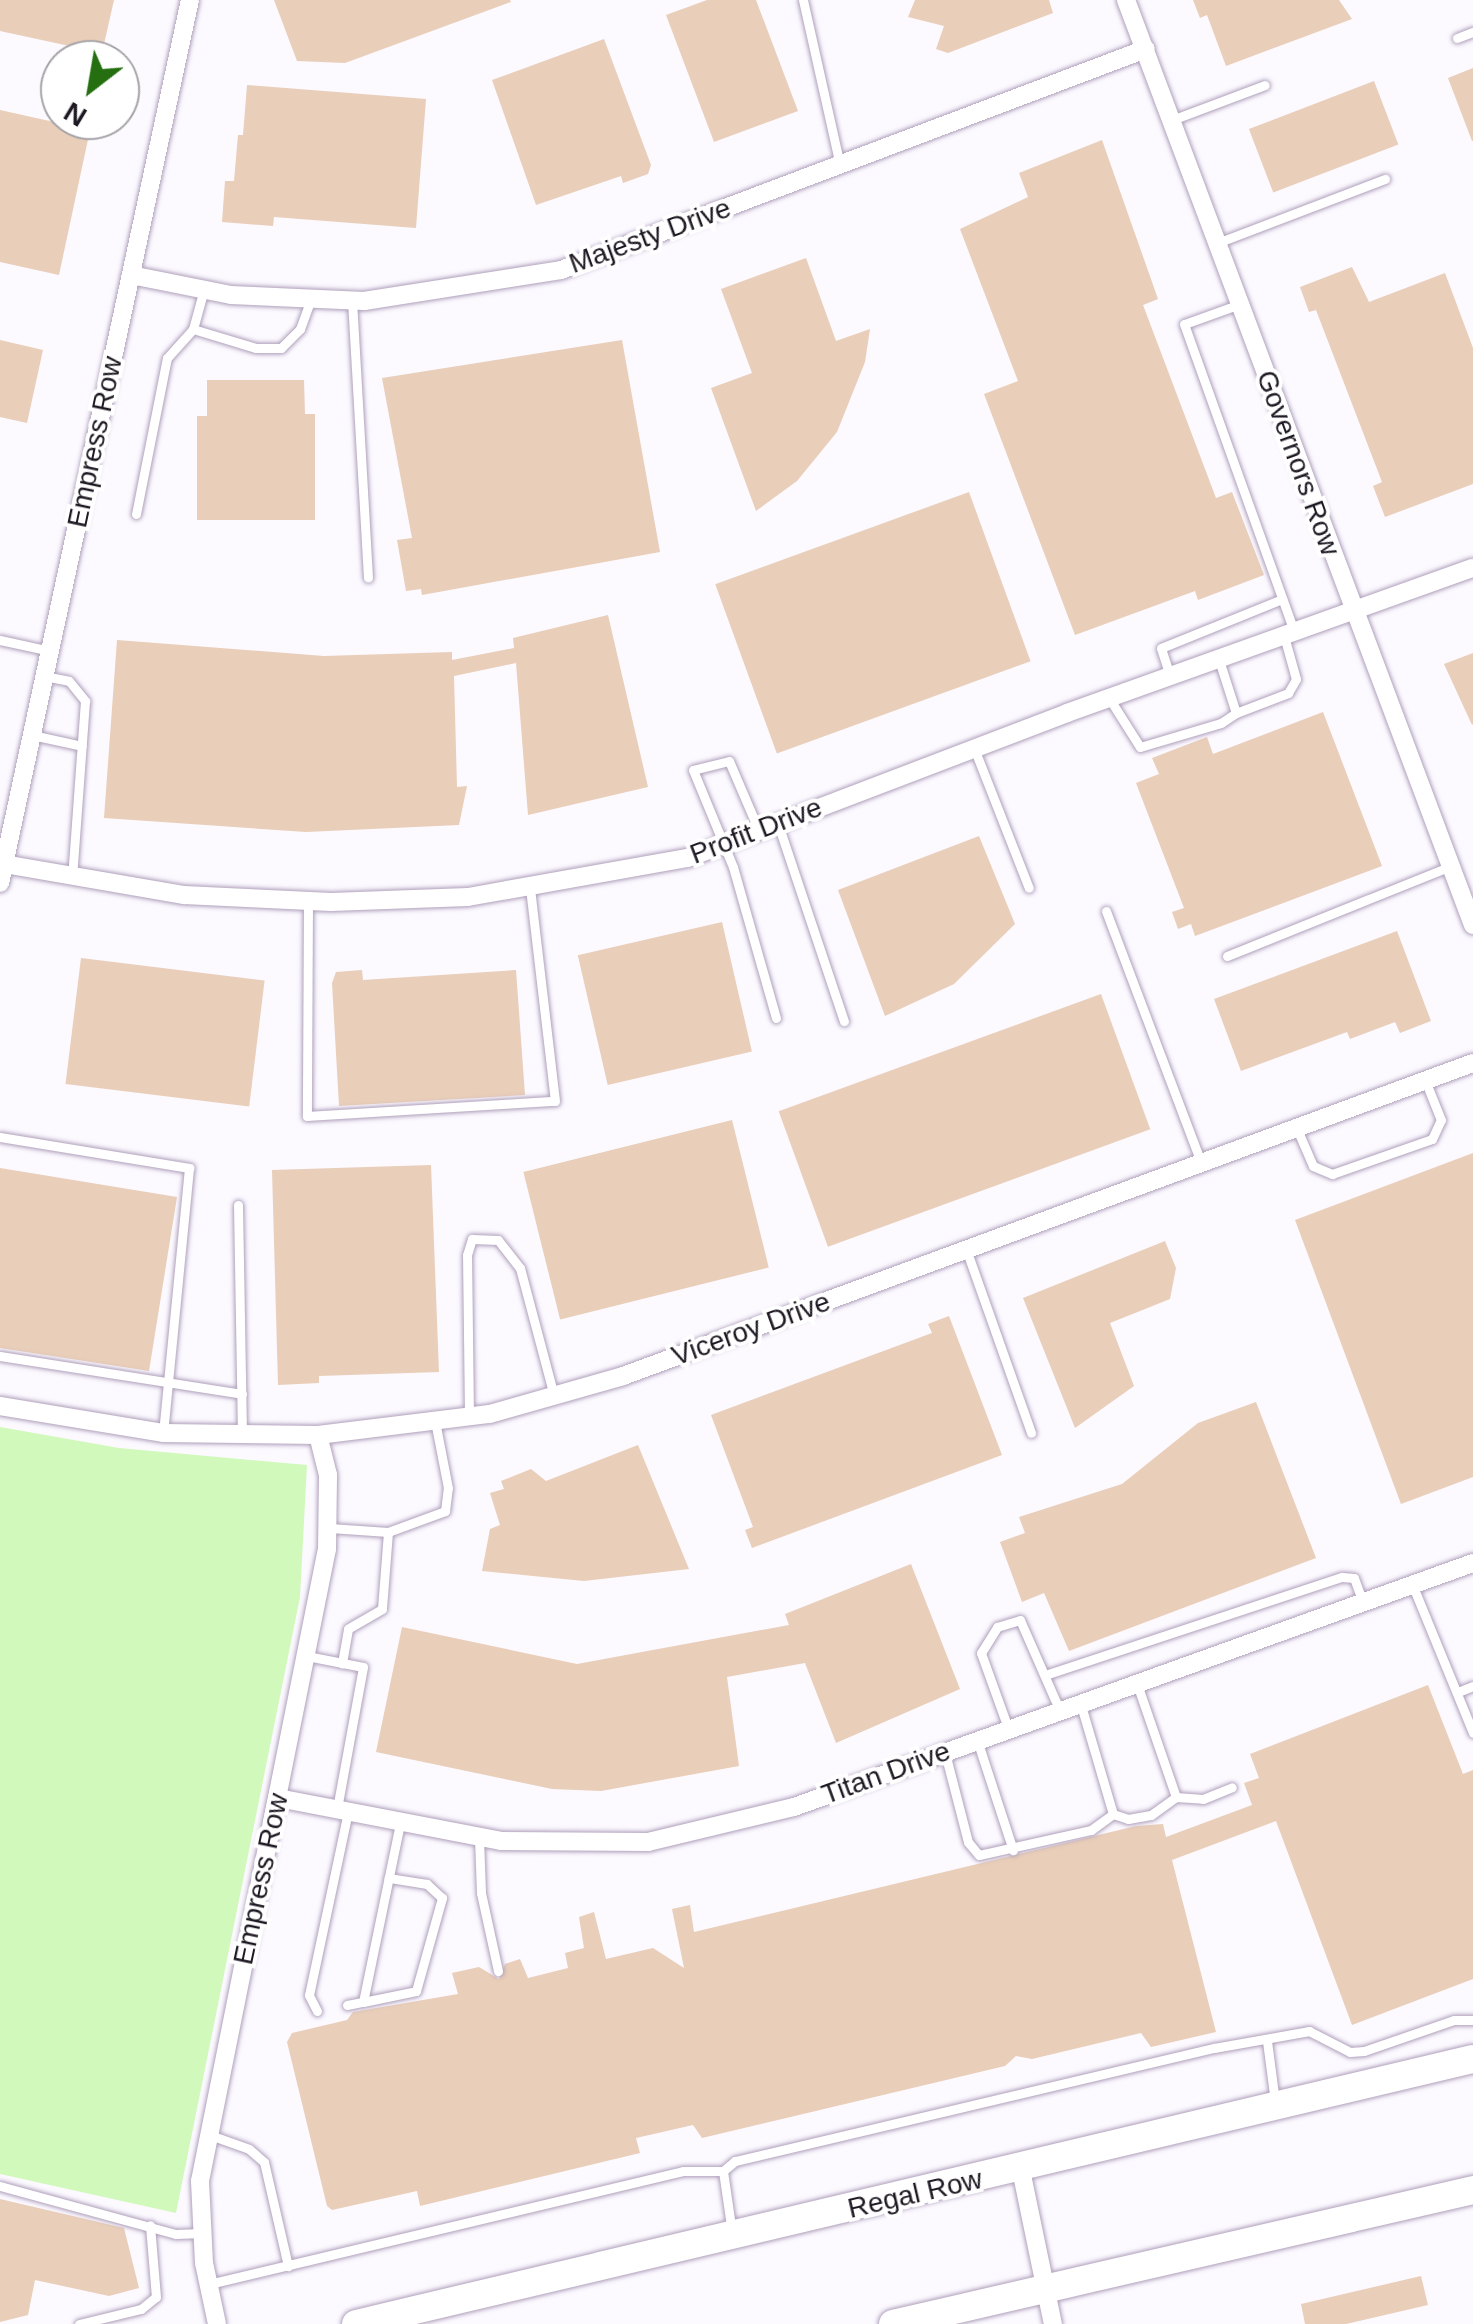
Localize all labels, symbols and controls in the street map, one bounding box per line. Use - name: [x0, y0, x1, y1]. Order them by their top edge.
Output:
- north arrow: [40, 40, 140, 140]
- text: N: [59, 96, 92, 133]
- street label: Majesty Drive: [565, 191, 735, 281]
- street label: Empress Row: [60, 353, 130, 531]
- street label: Governors Row: [1249, 366, 1347, 560]
- street label: Profit Drive: [685, 791, 827, 871]
- street label: Viceroy Drive: [667, 1285, 835, 1373]
- street label: Titan Drive: [817, 1734, 955, 1812]
- street label: Empress Row: [226, 1790, 296, 1968]
- street label: Regal Row: [845, 2162, 985, 2226]

